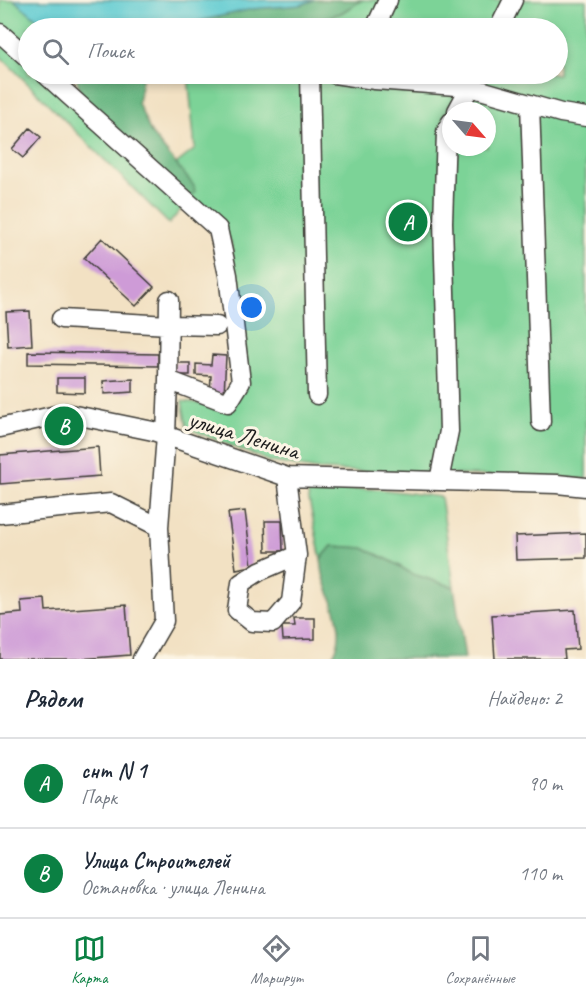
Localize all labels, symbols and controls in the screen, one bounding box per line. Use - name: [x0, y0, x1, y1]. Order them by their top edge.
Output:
- search box: [18, 18, 568, 84]
- icon: search: [39, 35, 72, 68]
- text: Поиск: [87, 37, 133, 65]
- north arrow: [442, 102, 496, 156]
- pin: A: [388, 200, 428, 244]
- your location: [237, 293, 266, 322]
- street label: улица Ленина: [183, 403, 305, 467]
- pin: B: [44, 404, 84, 448]
- text: Рядом: [24, 682, 82, 715]
- text: Найдено: 2: [487, 686, 562, 711]
- text: снт N 1: [81, 757, 146, 785]
- text: A: [38, 771, 49, 796]
- text: 90 m: [528, 771, 562, 796]
- text: Парк: [81, 785, 117, 810]
- text: Улица Строителей: [81, 847, 230, 875]
- text: B: [38, 861, 49, 886]
- text: 110 m: [519, 861, 562, 886]
- text: Остановка · улица Ленина: [81, 875, 264, 900]
- tab: Карта: [71, 932, 108, 988]
- tab: Маршрут: [250, 932, 303, 988]
- tab: Сохранённые: [445, 932, 515, 988]

